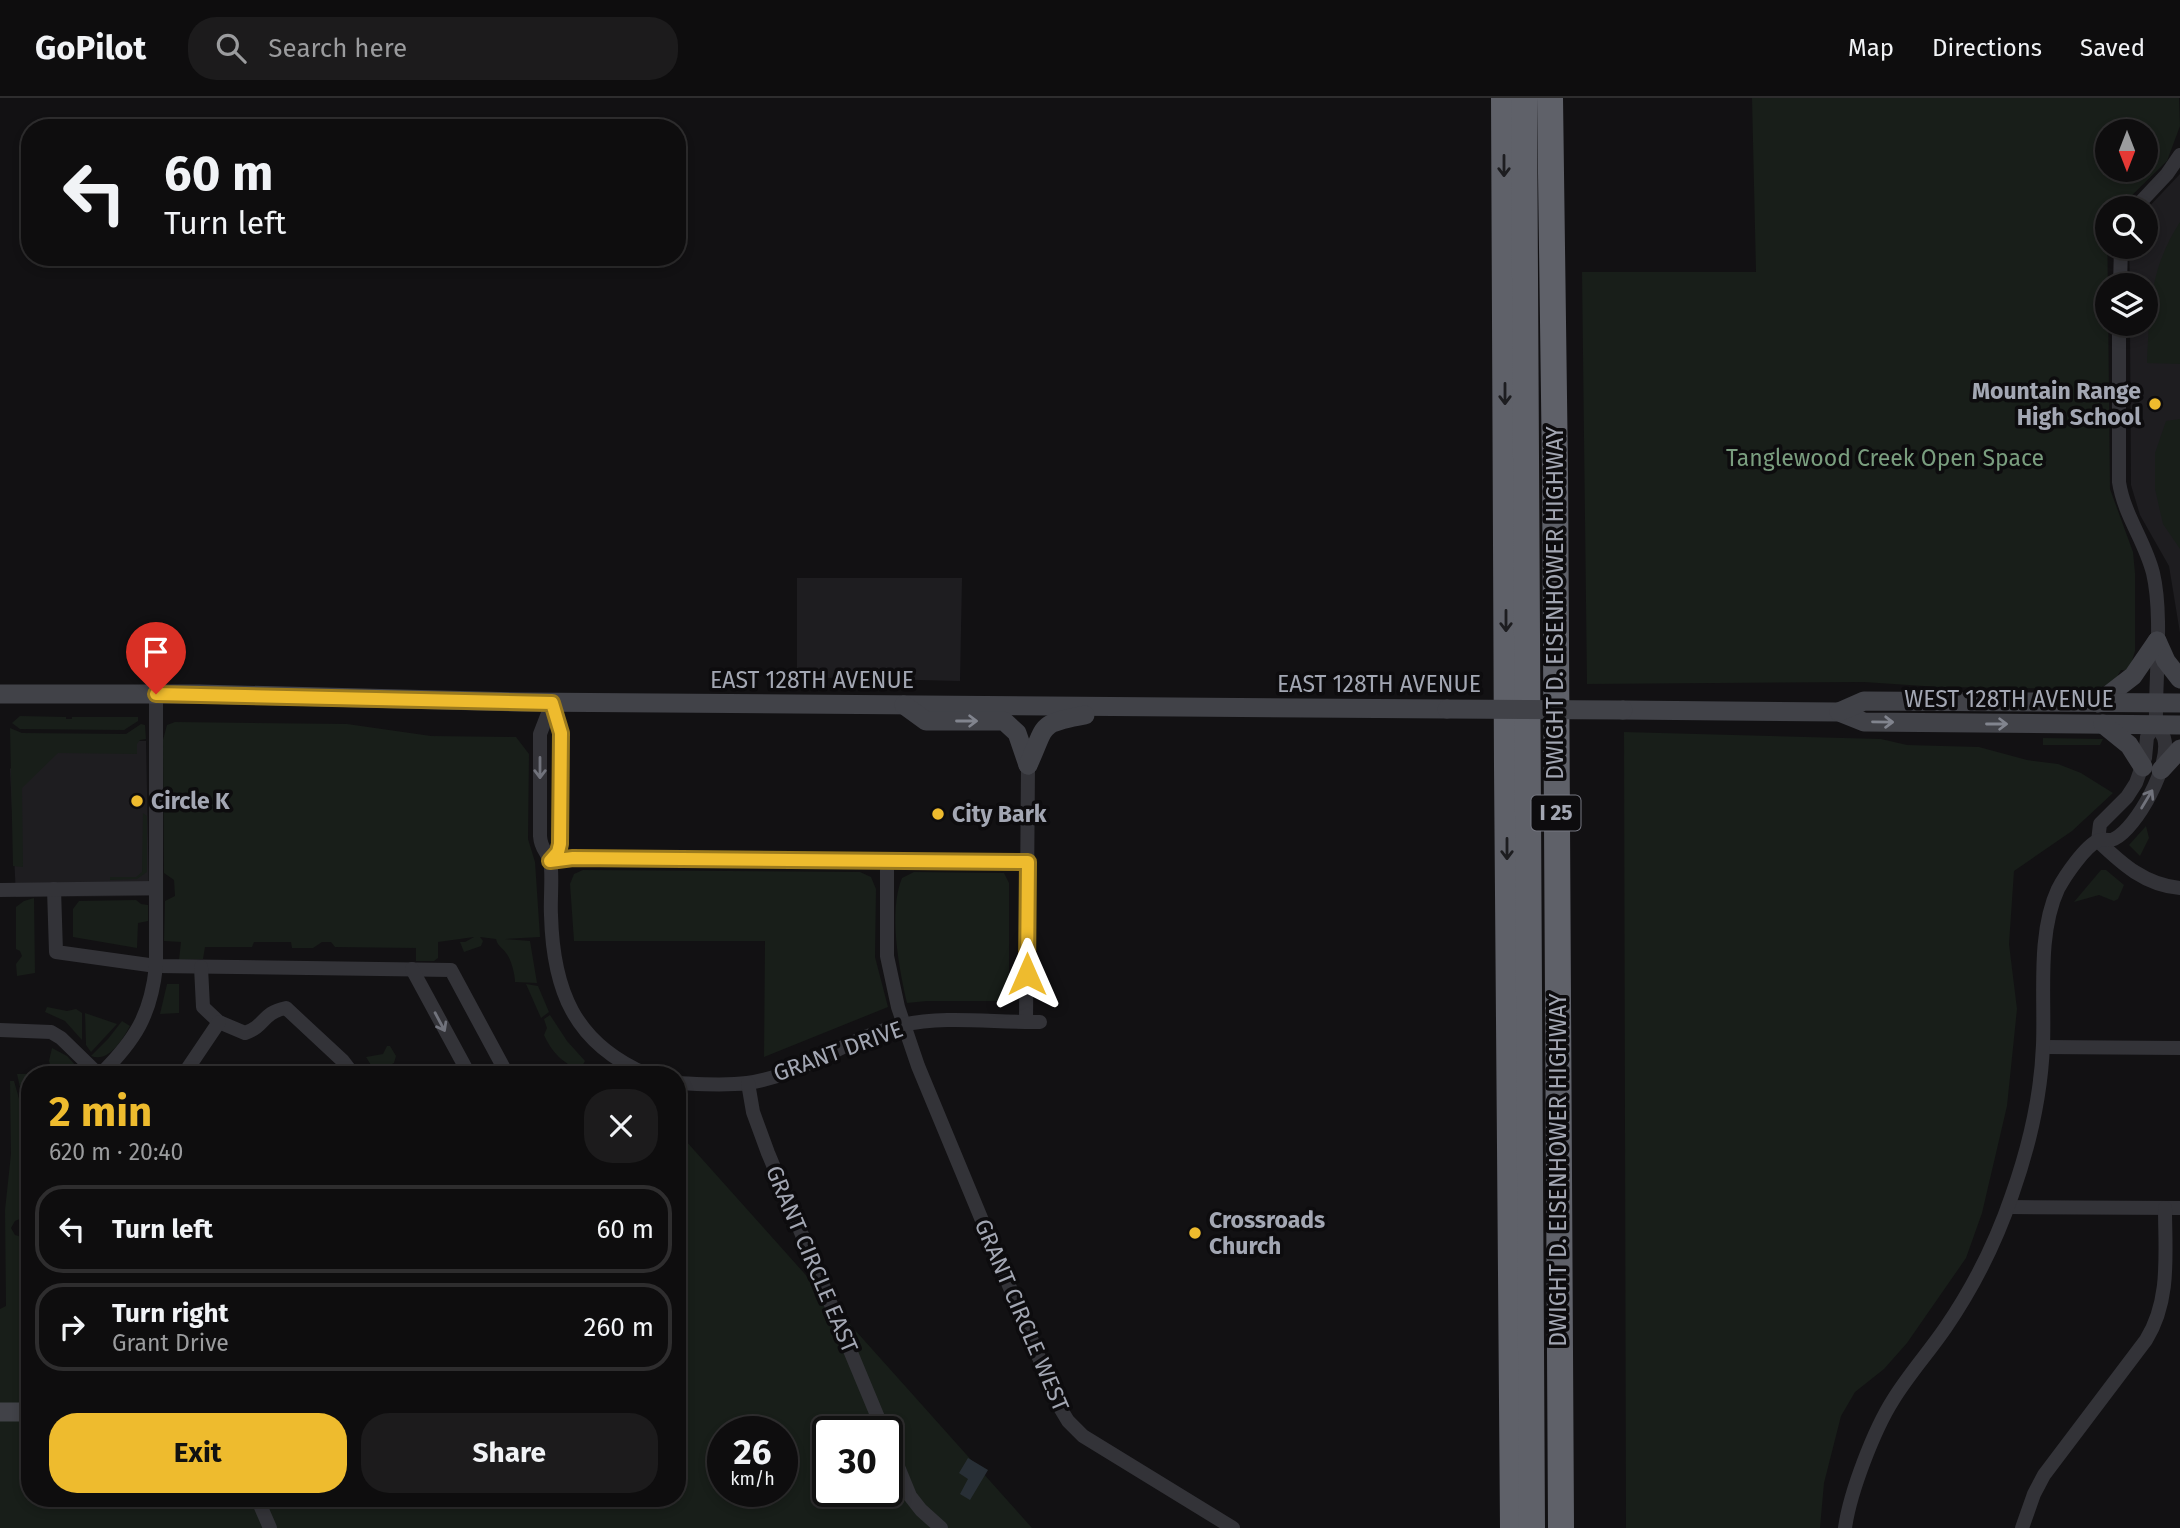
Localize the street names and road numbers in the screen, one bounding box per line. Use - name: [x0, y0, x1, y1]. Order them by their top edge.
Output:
- street label: DWIGHT D. EISENHOWER HIGHWAY: [1541, 426, 1569, 780]
- street label: EAST 128TH AVENUE: [710, 666, 914, 694]
- street label: EAST 128TH AVENUE: [1277, 670, 1481, 698]
- street label: WEST 128TH AVENUE: [1904, 685, 2114, 713]
- road number: I 25: [1532, 796, 1580, 830]
- street label: DWIGHT D. EISENHOWER HIGHWAY: [1544, 993, 1572, 1347]
- street label: GRANT DRIVE: [769, 1015, 907, 1087]
- street label: GRANT CIRCLE EAST: [760, 1161, 864, 1357]
- street label: GRANT CIRCLE WEST: [969, 1215, 1075, 1416]

